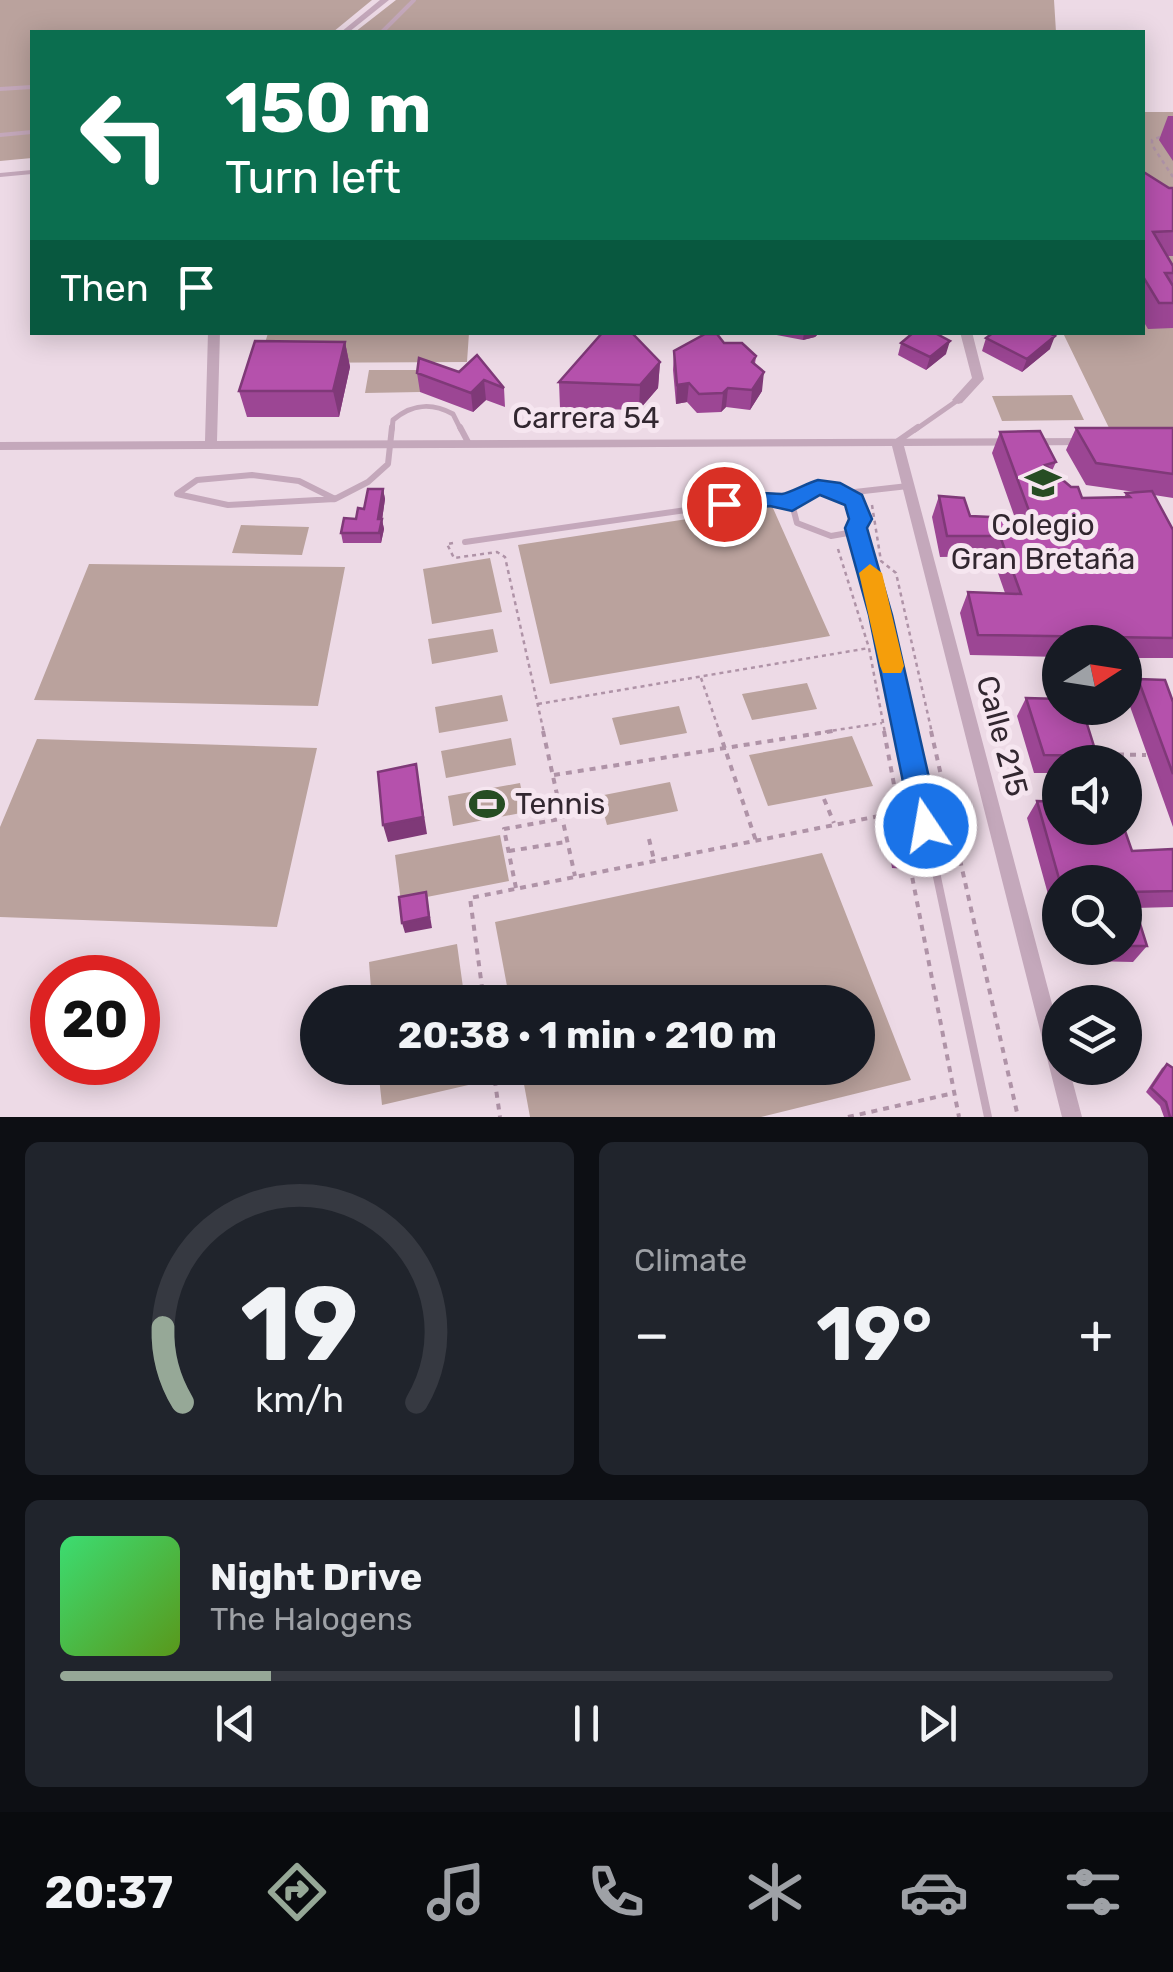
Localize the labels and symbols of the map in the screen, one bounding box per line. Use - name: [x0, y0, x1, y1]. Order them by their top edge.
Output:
- street label: Carrera 54: [512, 400, 660, 436]
- pin: [682, 462, 767, 547]
- school or university icon: Colegio Gran Bretaña: [1024, 464, 1062, 502]
- place label: Colegio Gran Bretaña: [951, 507, 1135, 577]
- north arrow: [1042, 625, 1142, 725]
- street label: Calle 215: [969, 672, 1035, 800]
- position arrow: [874, 774, 978, 878]
- sports icon: Tennis: [468, 785, 506, 823]
- place label: Tennis: [515, 786, 605, 822]
- speed limit sign: 20: [30, 955, 160, 1085]

